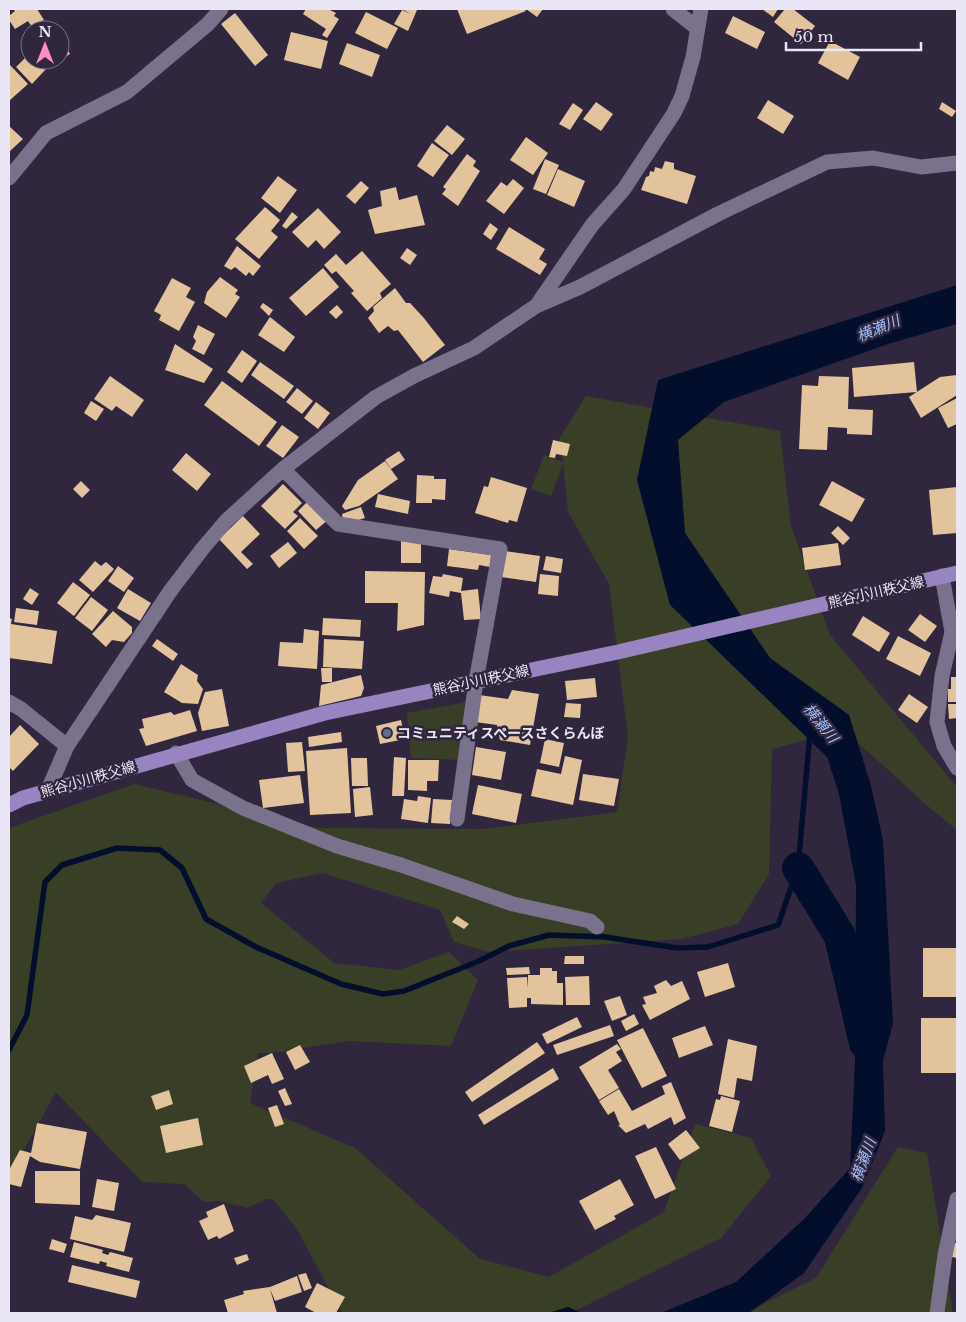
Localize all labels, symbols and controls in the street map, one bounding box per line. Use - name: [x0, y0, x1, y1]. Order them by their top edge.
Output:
- north arrow: [20, 20, 70, 70]
- scale bar: [786, 20, 921, 52]
- text: N: [38, 23, 52, 41]
- text: 50 m: [794, 27, 834, 46]
- water label: 横瀬川: [854, 310, 904, 346]
- street label: 熊谷小川秩父線: [826, 572, 926, 612]
- street label: 熊谷小川秩父線: [431, 661, 531, 699]
- water label: 横瀬川: [799, 700, 844, 748]
- place label: コミュニティスペースさくらんぼ: [397, 724, 604, 742]
- marker: コミュニティスペースさくらんぼ: [381, 727, 393, 739]
- street label: 熊谷小川秩父線: [38, 757, 138, 801]
- water label: 横瀬川: [846, 1134, 880, 1184]

